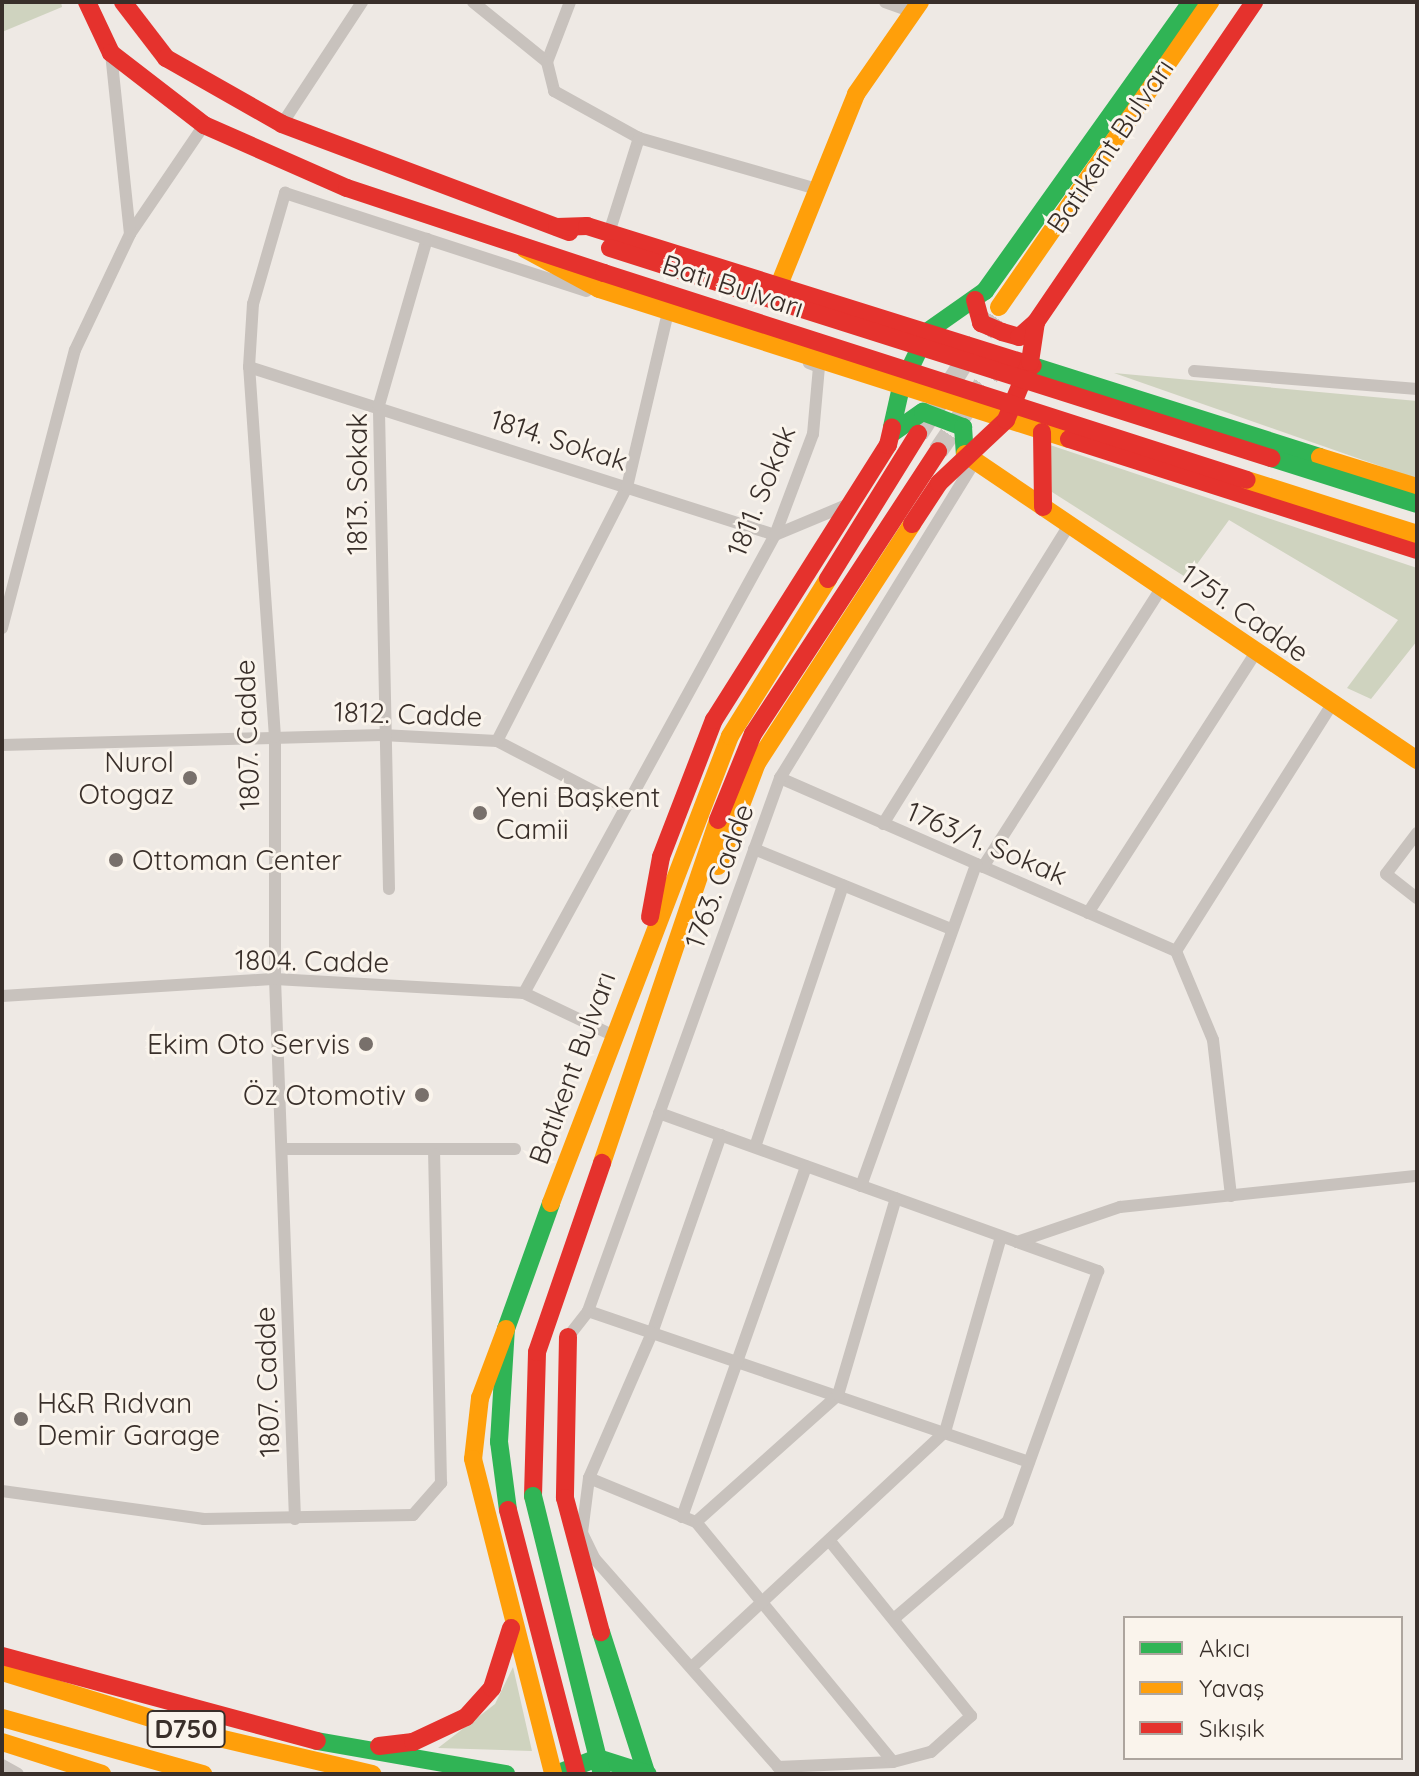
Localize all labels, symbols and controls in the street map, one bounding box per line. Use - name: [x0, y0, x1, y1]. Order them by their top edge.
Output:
- street label: Batıkent Bulvarı: [1039, 53, 1181, 239]
- street label: Batı Bulvarı: [658, 247, 808, 325]
- street label: 1814. Sokak: [486, 402, 632, 478]
- street label: 1813. Sokak: [340, 413, 374, 555]
- street label: 1811. Sokak: [720, 421, 802, 561]
- street label: 1751. Cadde: [1175, 557, 1315, 669]
- street label: 1807. Cadde: [228, 659, 266, 811]
- street label: 1812. Cadde: [333, 695, 483, 733]
- place label: Nurol Otogaz: [79, 745, 174, 811]
- marker: Nurol Otogaz: [181, 769, 199, 787]
- place label: Yeni Başkent Camii: [496, 780, 660, 846]
- street label: 1763/1. Sokak: [902, 794, 1072, 892]
- street label: 1763. Cadde: [677, 799, 761, 953]
- marker: Yeni Başkent Camii: [471, 804, 489, 822]
- place label: Ottoman Center: [132, 843, 342, 877]
- marker: Ottoman Center: [107, 851, 125, 869]
- street label: 1804. Cadde: [234, 943, 390, 979]
- street label: Batıkent Bulvarı: [522, 967, 622, 1169]
- place label: Ekim Oto Servis: [147, 1027, 350, 1061]
- marker: Ekim Oto Servis: [357, 1035, 375, 1053]
- place label: Öz Otomotiv: [243, 1078, 406, 1112]
- marker: Öz Otomotiv: [413, 1086, 431, 1104]
- street label: 1807. Cadde: [248, 1306, 286, 1458]
- place label: H&R Rıdvan Demir Garage: [37, 1386, 220, 1452]
- marker: H&R Rıdvan Demir Garage: [12, 1410, 30, 1428]
- legend: [1123, 1616, 1403, 1760]
- text: Akıcı: [1199, 1633, 1250, 1663]
- text: Yavaş: [1199, 1673, 1264, 1703]
- road number: D750: [146, 1707, 226, 1751]
- text: Sıkışık: [1199, 1713, 1265, 1743]

